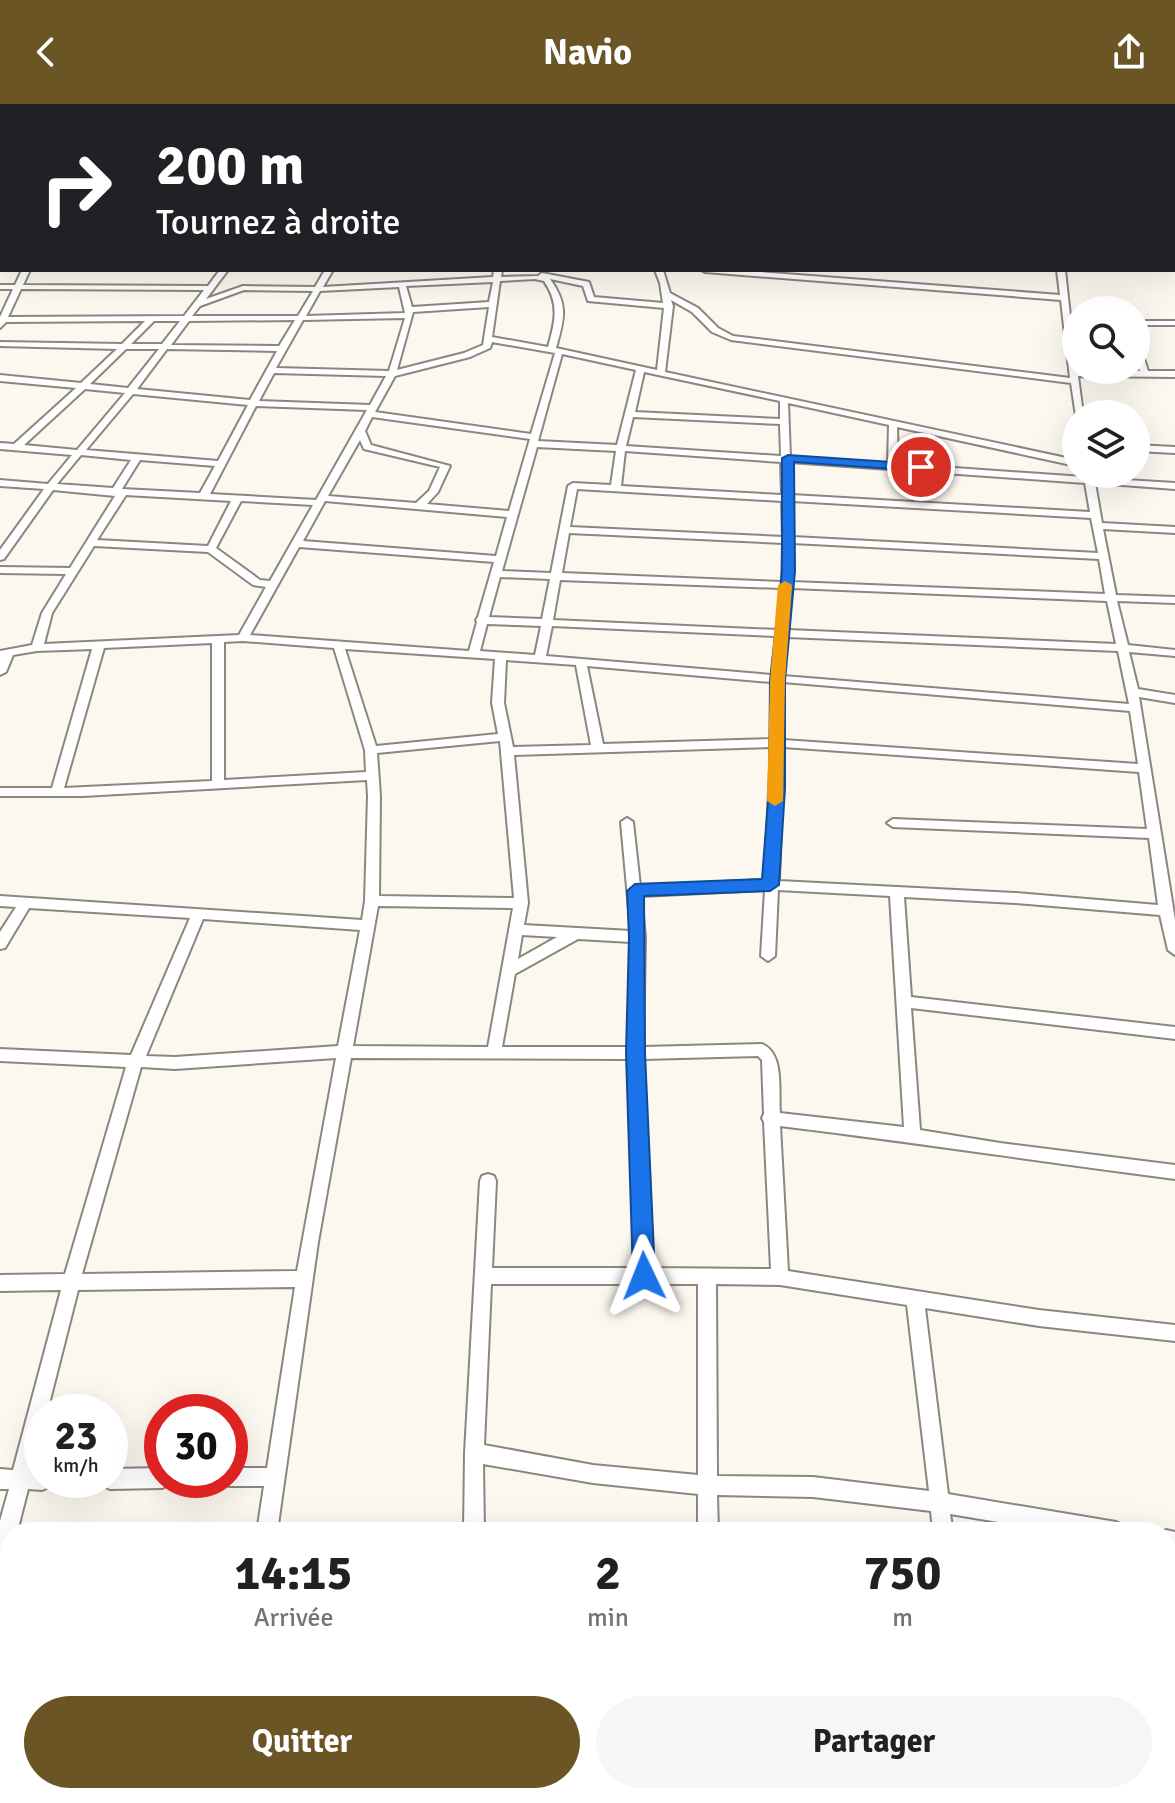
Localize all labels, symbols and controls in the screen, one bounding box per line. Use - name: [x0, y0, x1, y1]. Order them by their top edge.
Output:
- icon: back: [24, 30, 68, 74]
- text: Navio: [543, 30, 632, 75]
- icon: share: [1107, 30, 1151, 74]
- text: 200 m: [156, 131, 304, 200]
- icon: right: [24, 136, 128, 240]
- text: Tournez à droite: [156, 200, 400, 245]
- map controls: [1062, 296, 1150, 488]
- button: search: [1062, 296, 1150, 384]
- button: layers: [1062, 400, 1150, 488]
- pin: [887, 433, 955, 501]
- icon: arrive: [899, 445, 943, 489]
- position arrow: [602, 1234, 686, 1318]
- speed limit sign: 30: [144, 1394, 248, 1498]
- text: 23: [54, 1411, 98, 1461]
- text: km/h: [53, 1453, 99, 1478]
- text: 14:15: [235, 1544, 352, 1603]
- text: 2: [595, 1544, 621, 1603]
- text: 750: [864, 1544, 941, 1603]
- text: Arrivée: [254, 1602, 333, 1634]
- text: min: [587, 1602, 629, 1634]
- text: m: [892, 1602, 913, 1634]
- button: Quitter: [24, 1696, 580, 1788]
- button: Partager: [596, 1696, 1152, 1788]

